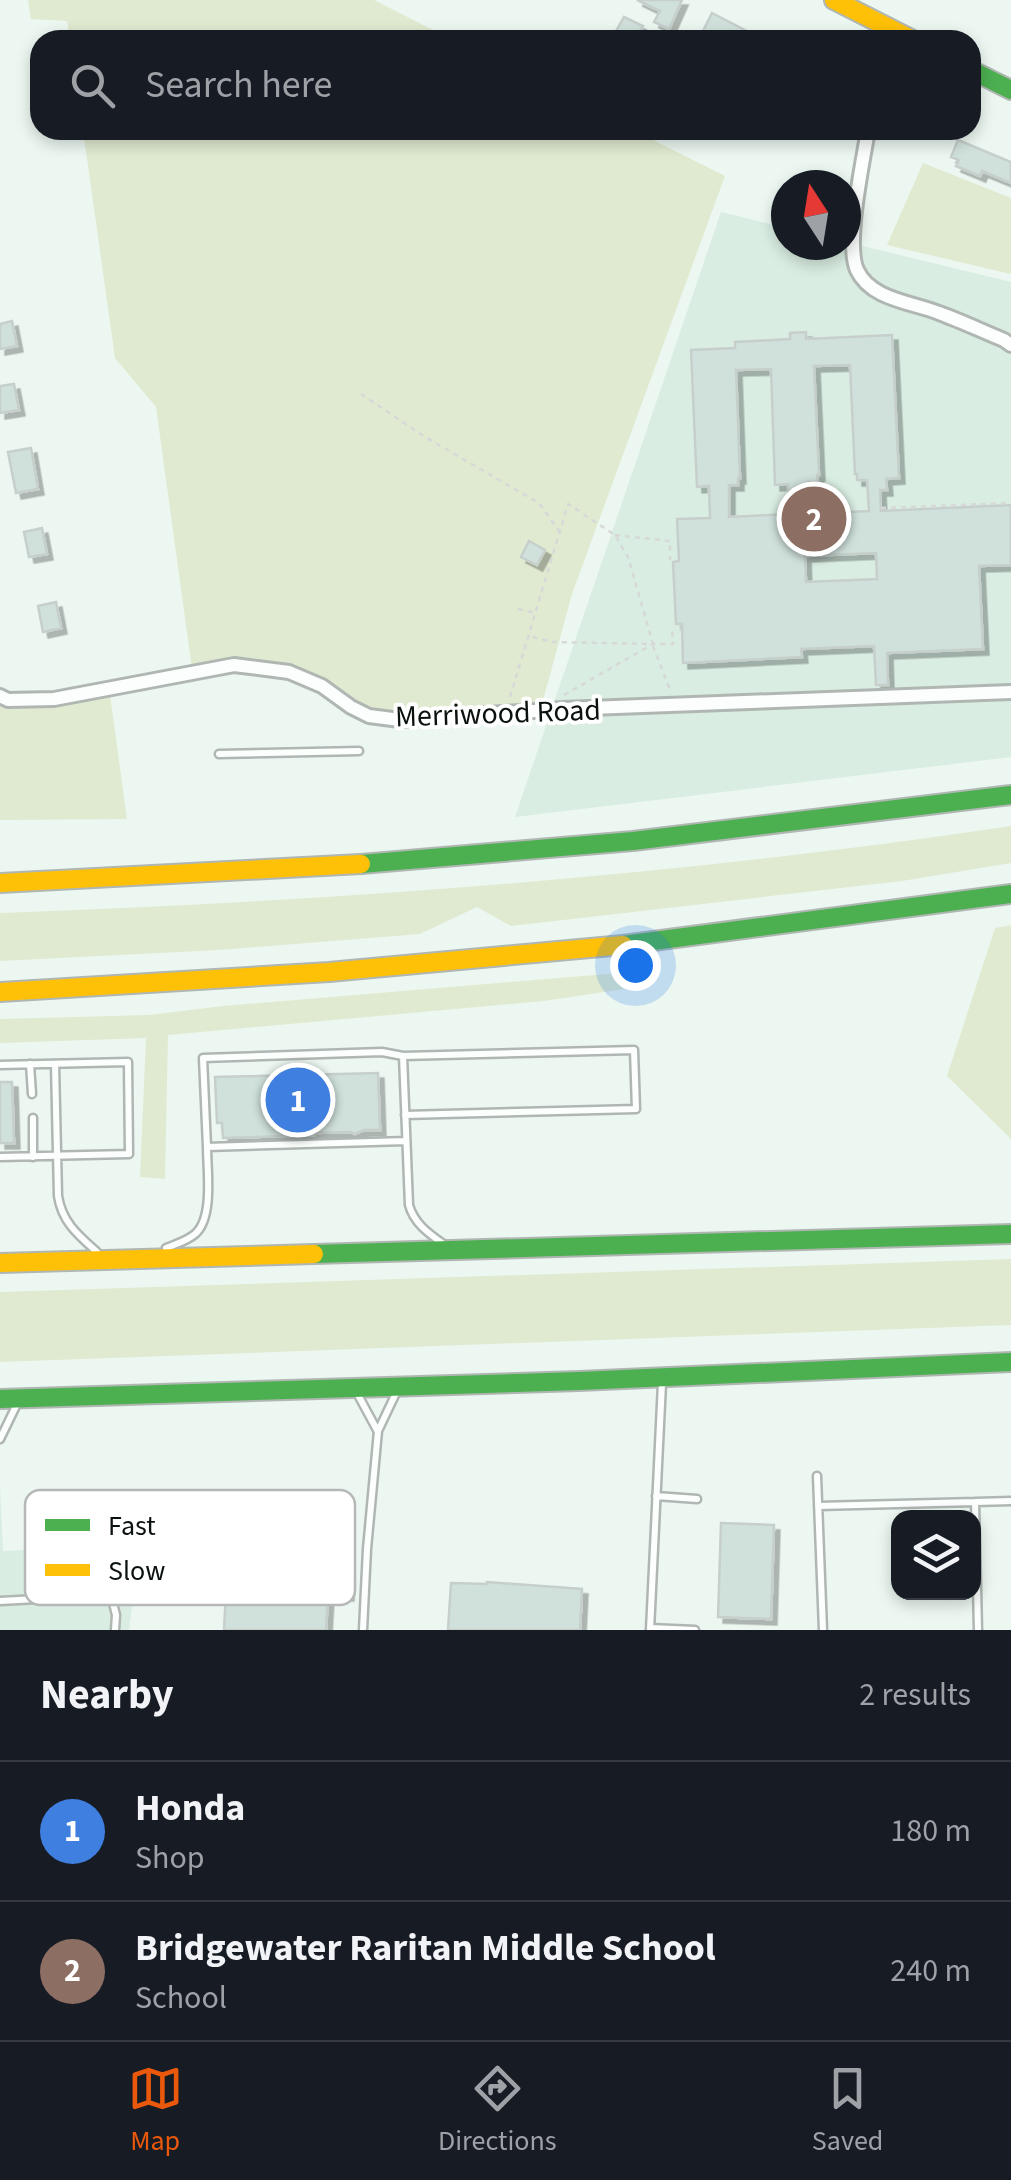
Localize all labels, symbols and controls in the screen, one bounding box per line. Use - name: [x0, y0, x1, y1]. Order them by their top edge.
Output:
- search box: [30, 30, 981, 140]
- icon: search: [65, 58, 120, 113]
- text: Search here: [145, 58, 332, 112]
- north arrow: [771, 170, 861, 260]
- pin: 2: [782, 482, 846, 556]
- street label: Merriwood Road: [394, 688, 602, 739]
- your location: [610, 940, 661, 991]
- pin: 1: [266, 1062, 330, 1138]
- legend: [25, 1490, 355, 1605]
- text: Fast: [108, 1506, 156, 1546]
- map controls: [891, 1510, 981, 1600]
- button: layers: [891, 1510, 981, 1600]
- text: Slow: [108, 1551, 165, 1591]
- text: Nearby: [40, 1665, 174, 1725]
- text: 2 results: [859, 1672, 971, 1718]
- text: Honda: [135, 1781, 245, 1835]
- text: 1: [64, 1808, 81, 1854]
- text: 180 m: [890, 1808, 971, 1854]
- text: Shop: [135, 1835, 205, 1881]
- text: Bridgewater Raritan Middle School: [135, 1921, 716, 1975]
- text: 2: [64, 1948, 81, 1994]
- text: 240 m: [890, 1948, 971, 1994]
- text: School: [135, 1975, 227, 2021]
- tab: Map: [128, 2061, 183, 2161]
- tab: Directions: [438, 2061, 557, 2161]
- tab: Saved: [812, 2061, 883, 2161]

